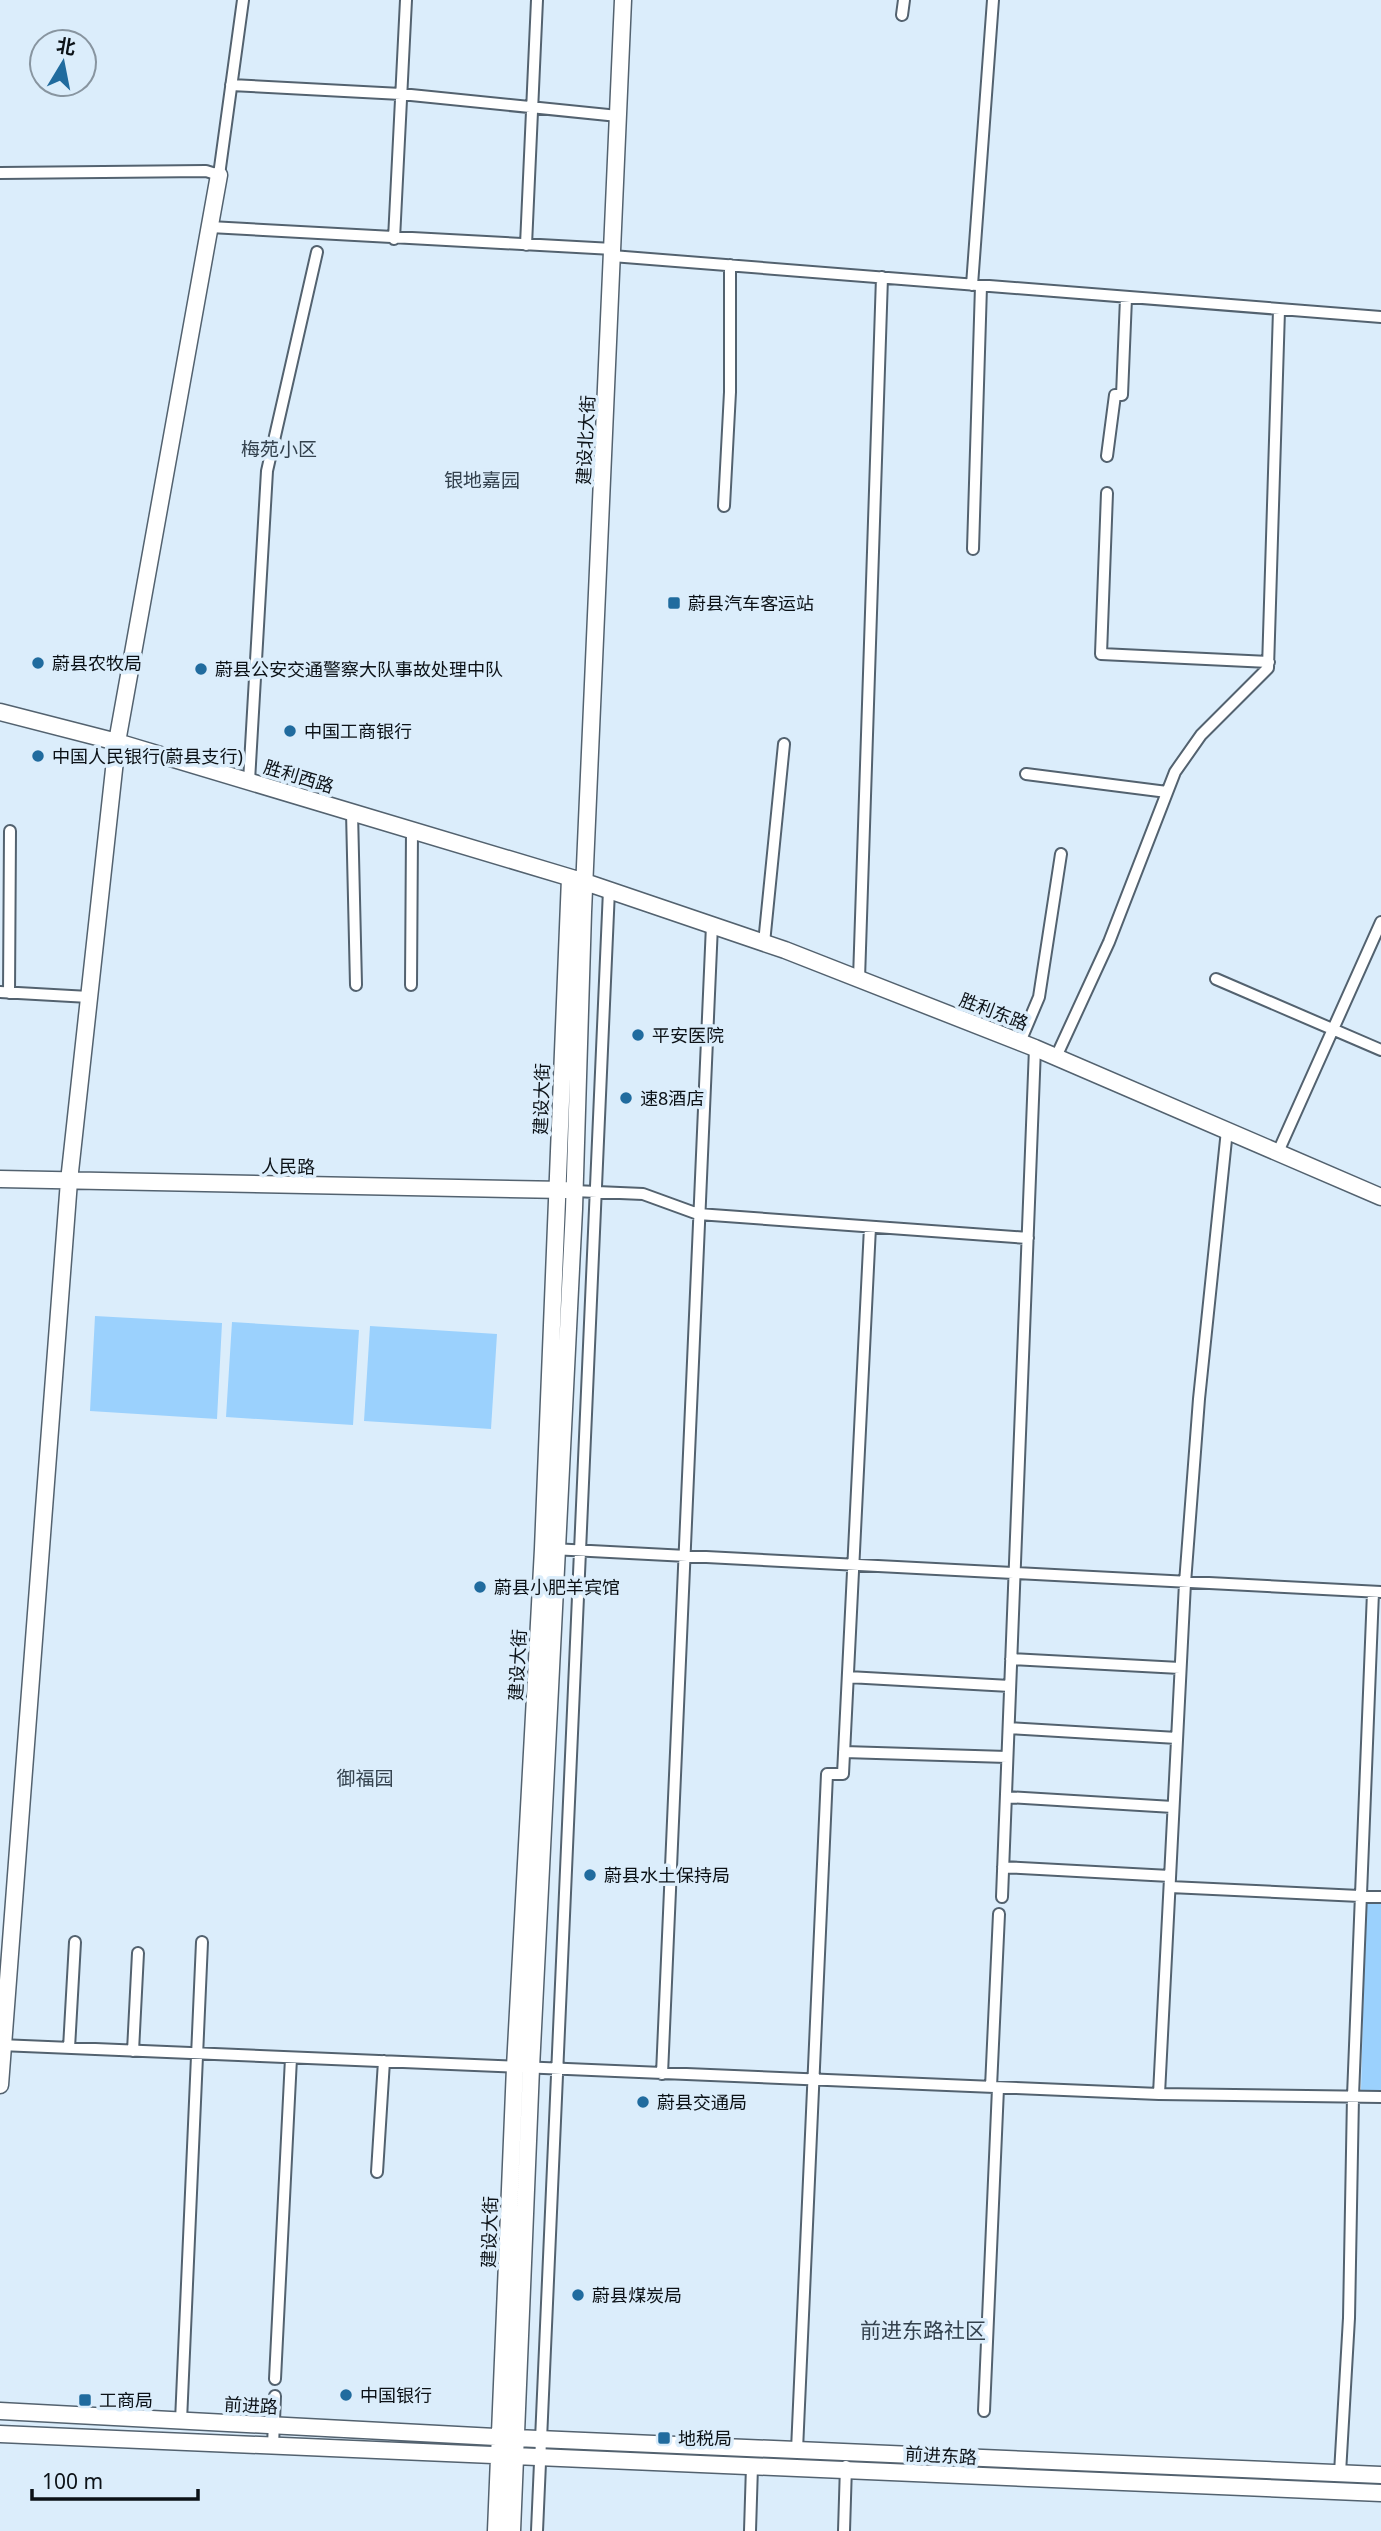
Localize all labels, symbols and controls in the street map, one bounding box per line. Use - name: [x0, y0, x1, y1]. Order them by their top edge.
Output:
- north arrow: [28, 28, 98, 98]
- text: 北: [54, 32, 78, 61]
- street label: 建设北大街: [571, 394, 599, 486]
- district label: 梅苑小区: [241, 436, 317, 462]
- district label: 银地嘉园: [444, 467, 520, 493]
- place label: 蔚县汽车客运站: [688, 591, 814, 615]
- marker: 蔚县汽车客运站: [666, 595, 682, 611]
- place label: 蔚县农牧局: [52, 651, 142, 675]
- marker: 蔚县农牧局: [30, 655, 46, 671]
- place label: 蔚县公安交通警察大队事故处理中队: [215, 657, 503, 681]
- marker: 蔚县公安交通警察大队事故处理中队: [193, 661, 209, 677]
- place label: 中国工商银行: [304, 719, 412, 743]
- marker: 中国工商银行: [282, 723, 298, 739]
- place label: 中国人民银行(蔚县支行): [52, 744, 243, 768]
- marker: 中国人民银行(蔚县支行): [30, 748, 46, 764]
- street label: 胜利西路: [261, 754, 337, 798]
- street label: 胜利东路: [956, 987, 1032, 1035]
- place label: 平安医院: [652, 1023, 724, 1047]
- marker: 平安医院: [630, 1027, 646, 1043]
- street label: 建设大街: [528, 1063, 554, 1135]
- place label: 速8酒店: [640, 1086, 704, 1110]
- marker: 速8酒店: [618, 1090, 634, 1106]
- street label: 人民路: [261, 1154, 315, 1178]
- place label: 蔚县小肥羊宾馆: [494, 1575, 620, 1599]
- marker: 蔚县小肥羊宾馆: [472, 1579, 488, 1595]
- street label: 建设大街: [503, 1628, 531, 1702]
- district label: 御福园: [336, 1765, 394, 1791]
- place label: 蔚县水土保持局: [604, 1863, 730, 1887]
- marker: 蔚县水土保持局: [582, 1867, 598, 1883]
- place label: 蔚县交通局: [657, 2090, 747, 2114]
- marker: 蔚县交通局: [635, 2094, 651, 2110]
- street label: 建设大街: [476, 2196, 502, 2268]
- place label: 蔚县煤炭局: [592, 2283, 682, 2307]
- marker: 蔚县煤炭局: [570, 2287, 586, 2303]
- district label: 前进东路社区: [860, 2316, 986, 2344]
- place label: 中国银行: [360, 2383, 432, 2407]
- marker: 中国银行: [338, 2387, 354, 2403]
- place label: 工商局: [99, 2388, 153, 2412]
- marker: 工商局: [77, 2392, 93, 2408]
- street label: 前进路: [223, 2392, 279, 2418]
- place label: 地税局: [678, 2426, 732, 2450]
- marker: 地税局: [656, 2430, 672, 2446]
- street label: 前进东路: [904, 2441, 978, 2469]
- scale bar: [32, 2458, 198, 2502]
- text: 100 m: [42, 2467, 103, 2495]

